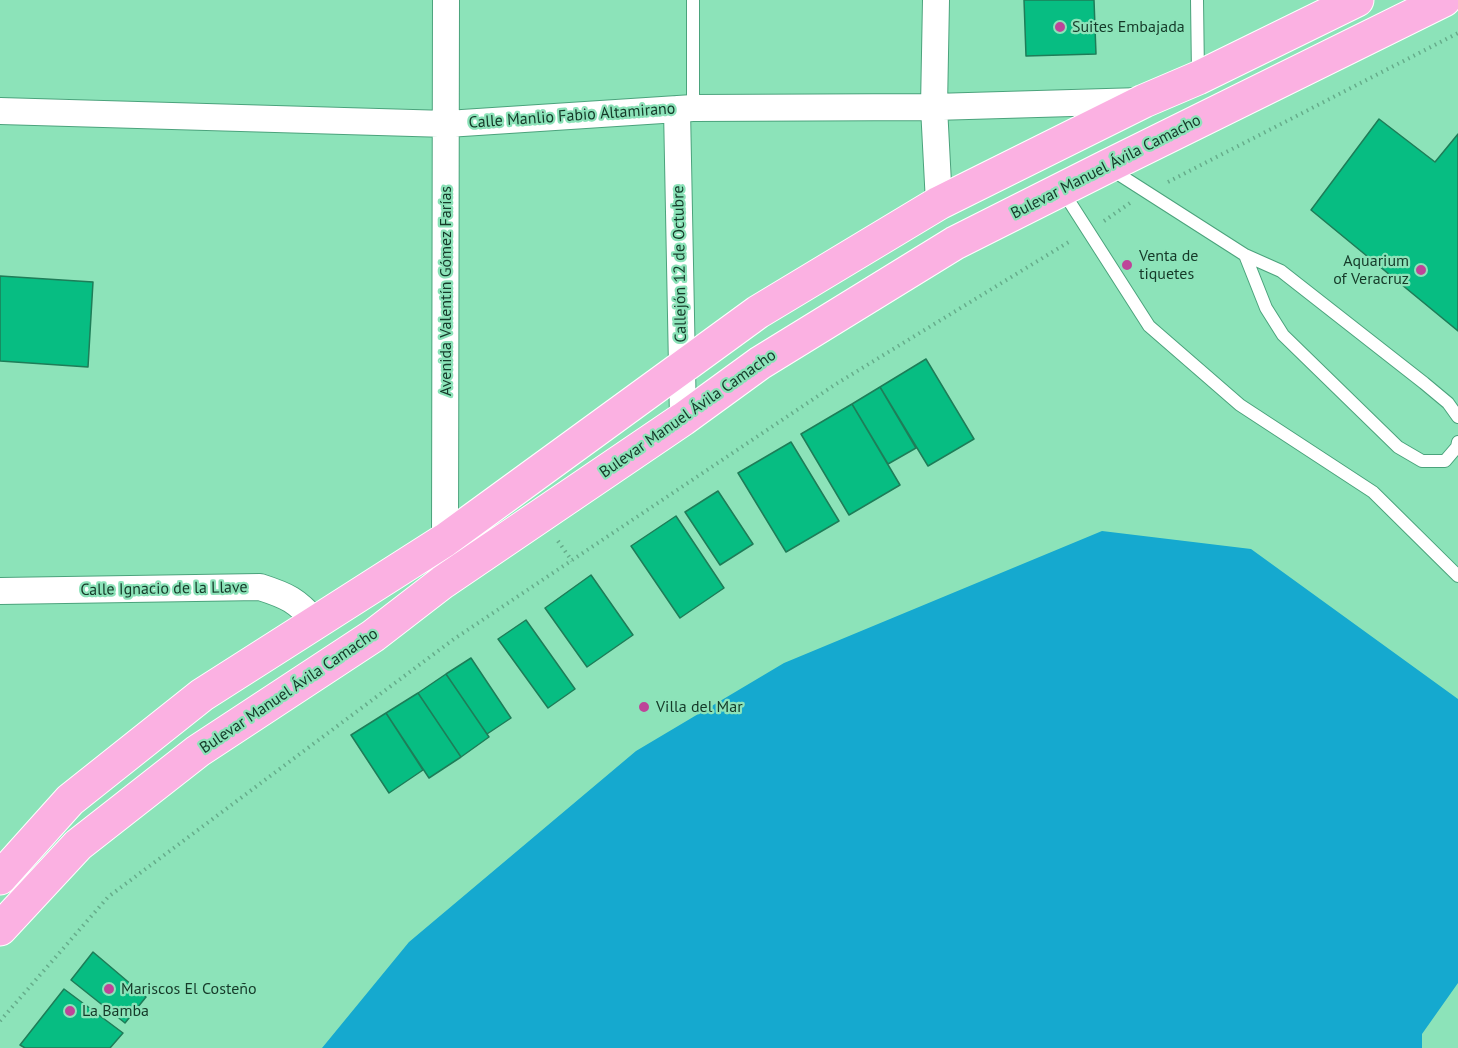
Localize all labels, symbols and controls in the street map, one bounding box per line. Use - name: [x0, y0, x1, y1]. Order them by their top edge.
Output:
- place label: Suites Embajada: [1072, 17, 1185, 37]
- marker: Suites Embajada: [1053, 20, 1067, 34]
- street label: Calle Manlio Fabio Altamirano: [468, 99, 676, 133]
- street label: Bulevar Manuel Ávila Camacho: [1008, 111, 1204, 223]
- street label: Callejón 12 de Octubre: [669, 185, 691, 343]
- street label: Avenida Valentín Gómez Farías: [436, 186, 456, 396]
- place label: Venta de tiquetes: [1139, 246, 1198, 284]
- place label: Aquarium of Veracruz: [1333, 251, 1409, 289]
- marker: Venta de tiquetes: [1120, 258, 1134, 272]
- marker: Aquarium of Veracruz: [1414, 263, 1428, 277]
- street label: Bulevar Manuel Ávila Camacho: [596, 346, 780, 482]
- street label: Calle Ignacio de la Llave: [80, 578, 248, 600]
- street label: Bulevar Manuel Ávila Camacho: [196, 624, 382, 758]
- place label: Villa del Mar: [656, 697, 743, 717]
- marker: Villa del Mar: [637, 700, 651, 714]
- place label: Mariscos El Costeño: [121, 979, 257, 999]
- marker: Mariscos El Costeño: [102, 982, 116, 996]
- place label: La Bamba: [82, 1001, 149, 1021]
- marker: La Bamba: [63, 1004, 77, 1018]

